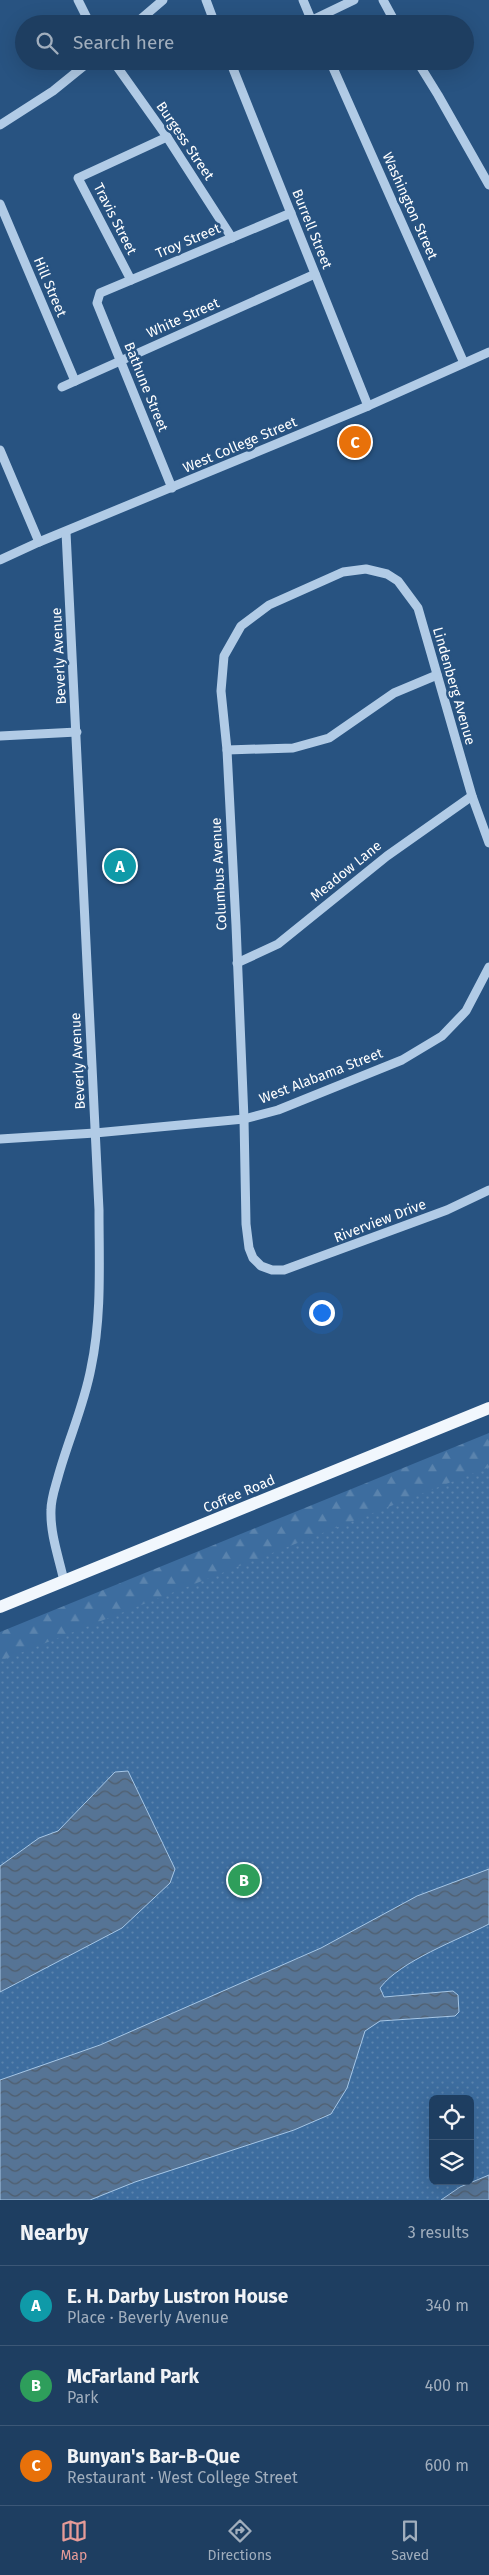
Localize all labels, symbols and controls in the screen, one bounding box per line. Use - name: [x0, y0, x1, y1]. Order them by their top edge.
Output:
- search box: [15, 15, 474, 70]
- icon: search: [33, 29, 61, 57]
- text: Search here: [73, 31, 174, 54]
- street label: Burgess Street: [152, 98, 218, 184]
- street label: Washington Street: [379, 150, 442, 263]
- street label: Travis Street: [90, 180, 141, 259]
- street label: Burrell Street: [288, 187, 336, 272]
- street label: Troy Street: [153, 219, 224, 262]
- street label: Hill Street: [30, 255, 71, 320]
- street label: White Street: [144, 294, 223, 342]
- street label: Bathune Street: [120, 340, 172, 435]
- street label: West College Street: [180, 413, 300, 477]
- pin: C: [339, 423, 371, 461]
- street label: Beverly Avenue: [48, 607, 70, 705]
- street label: Lindenberg Avenue: [429, 625, 479, 747]
- street label: Columbus Avenue: [208, 817, 230, 931]
- street label: Meadow Lane: [307, 837, 385, 905]
- pin: A: [104, 847, 136, 885]
- street label: Beverly Avenue: [67, 1012, 89, 1110]
- street label: West Alabama Street: [257, 1044, 386, 1107]
- street label: Riverview Drive: [332, 1196, 428, 1246]
- your location: [309, 1300, 335, 1326]
- street label: Coffee Road: [201, 1471, 277, 1517]
- pin: B: [228, 1861, 260, 1899]
- map controls: [429, 2095, 474, 2185]
- button: locate: [429, 2095, 474, 2140]
- button: layers: [429, 2140, 474, 2185]
- text: Nearby: [20, 2220, 88, 2246]
- text: 3 results: [408, 2223, 469, 2242]
- text: E. H. Darby Lustron House: [67, 2285, 288, 2308]
- text: A: [31, 2296, 41, 2315]
- text: 340 m: [426, 2296, 469, 2315]
- text: Place · Beverly Avenue: [67, 2308, 229, 2327]
- text: McFarland Park: [67, 2365, 199, 2388]
- text: B: [31, 2376, 41, 2395]
- text: 400 m: [425, 2376, 469, 2395]
- text: Park: [67, 2388, 99, 2407]
- text: Bunyan's Bar-B-Que: [67, 2445, 240, 2468]
- text: C: [31, 2456, 41, 2475]
- text: 600 m: [425, 2456, 469, 2475]
- text: Restaurant · West College Street: [67, 2468, 298, 2487]
- tab: Map: [60, 2517, 88, 2564]
- tab: Directions: [207, 2517, 272, 2564]
- tab: Saved: [391, 2517, 429, 2564]

